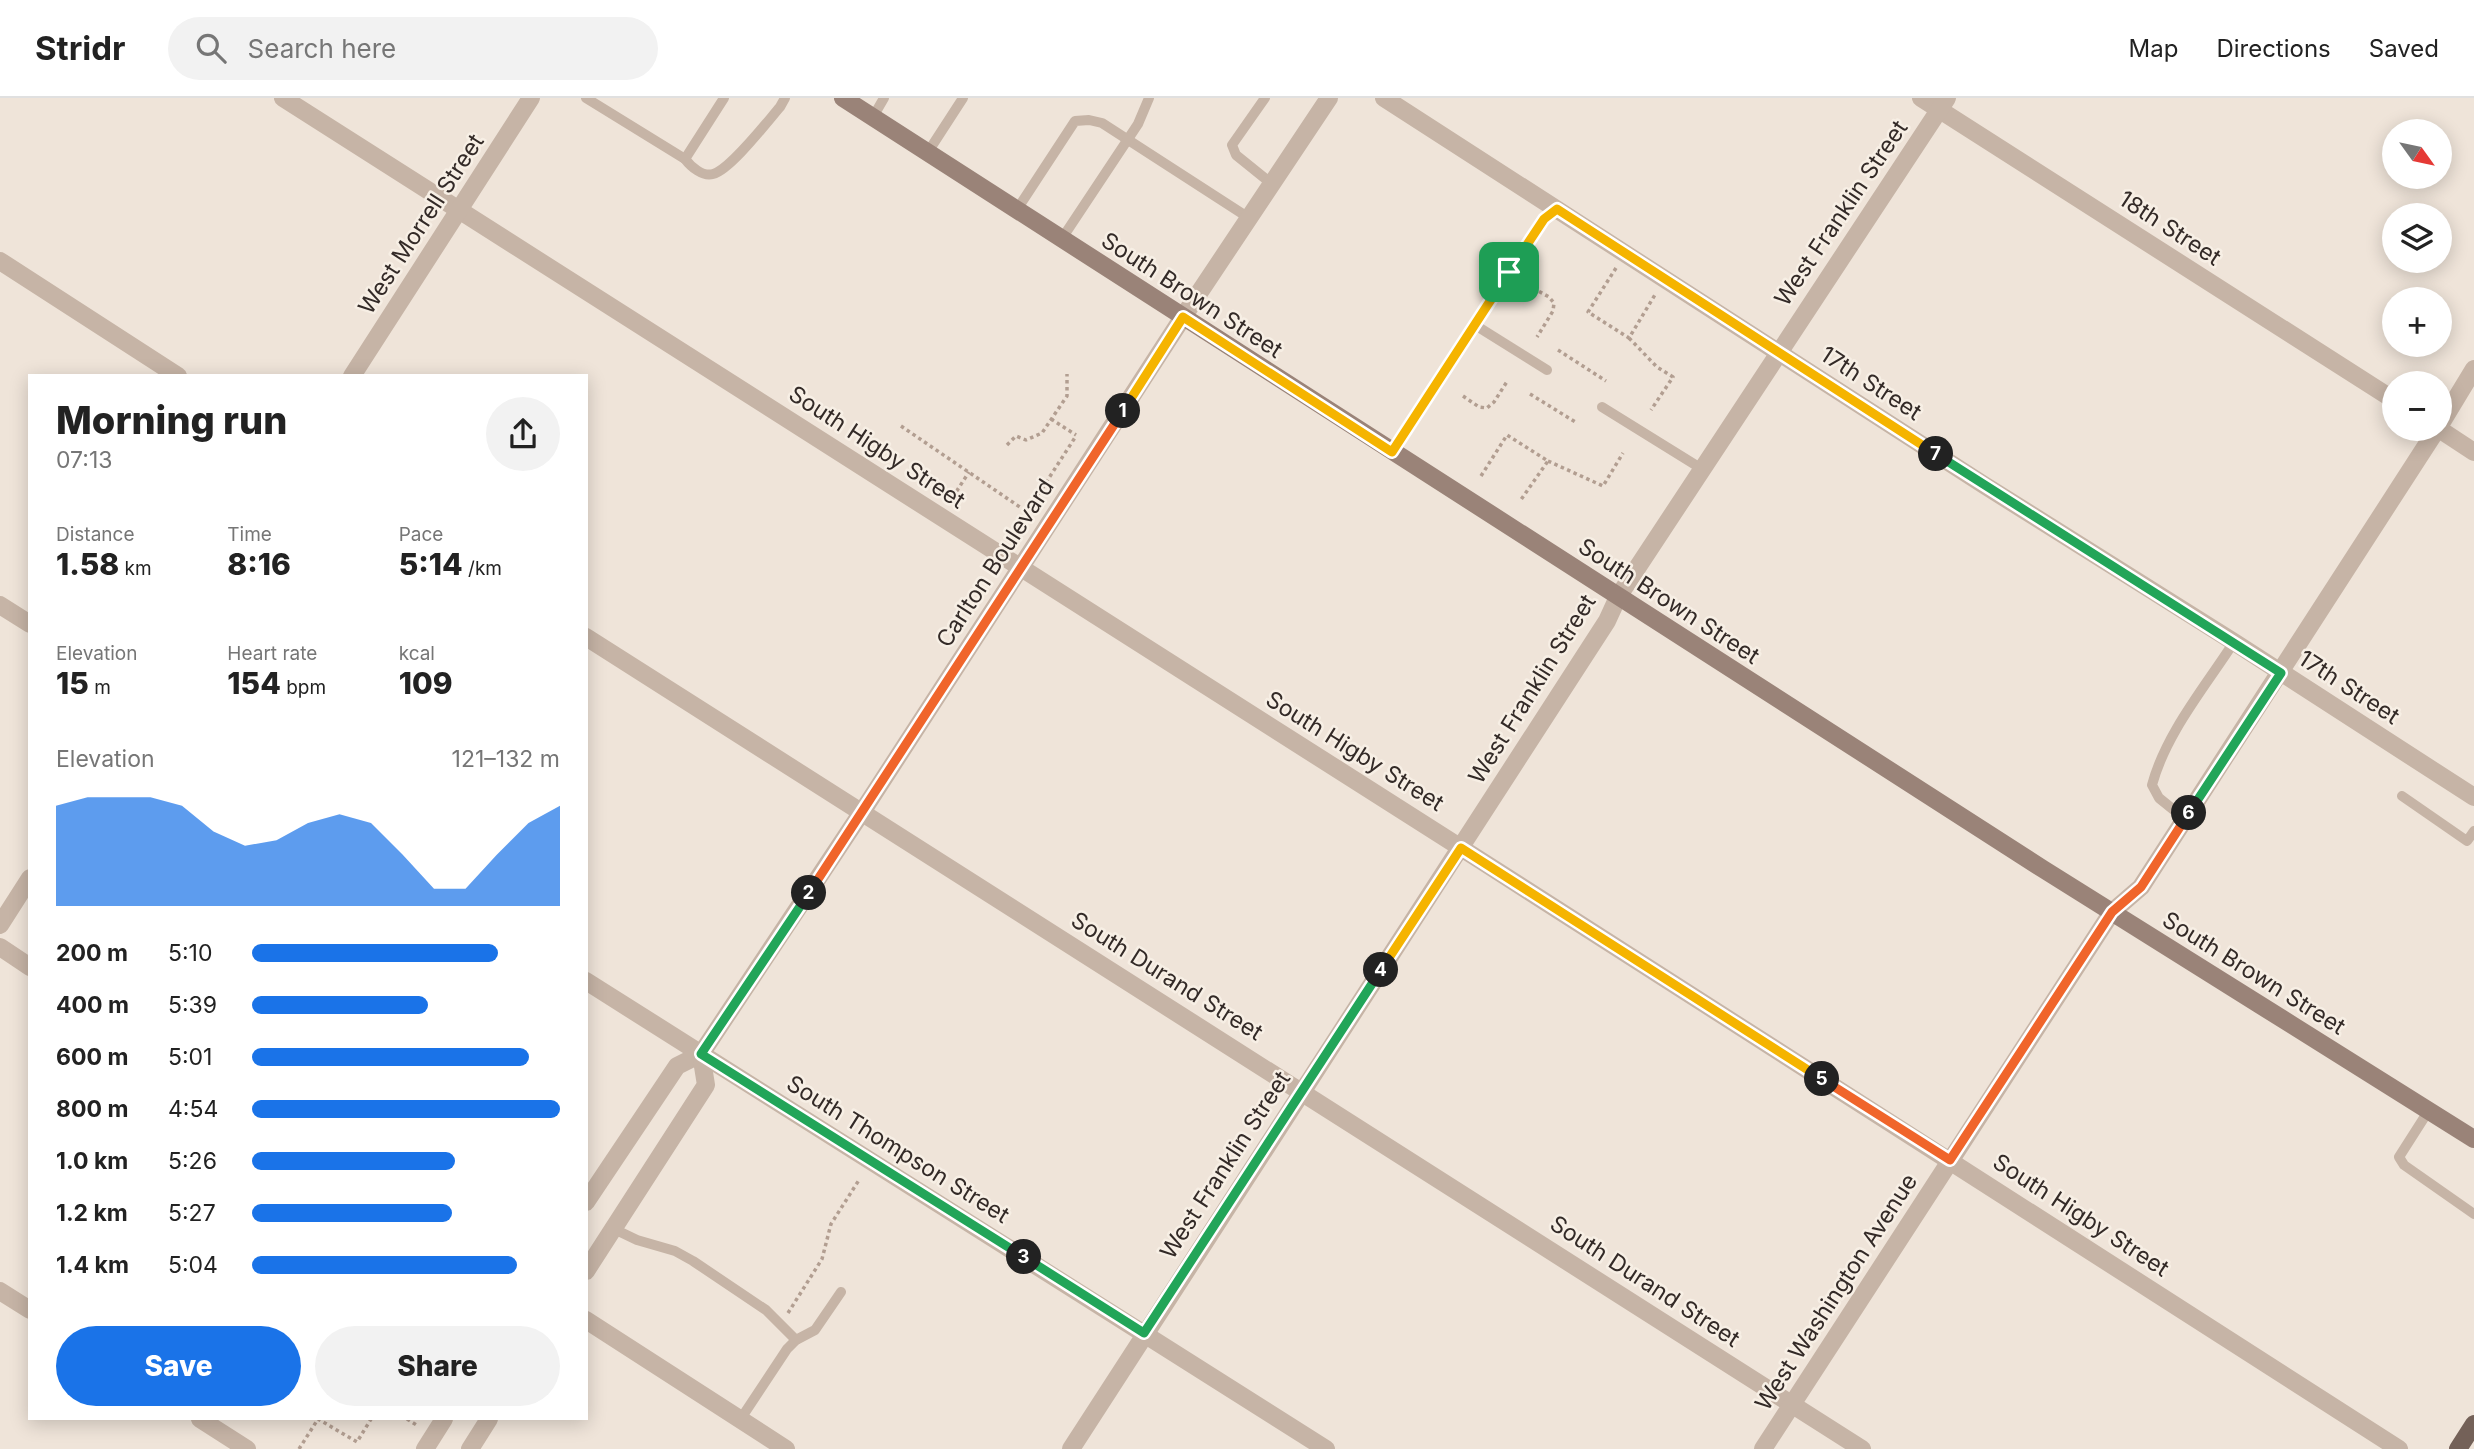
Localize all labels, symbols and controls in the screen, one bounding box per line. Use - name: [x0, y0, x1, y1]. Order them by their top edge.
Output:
- search box: [168, 17, 658, 80]
- text: Stridr: [35, 28, 126, 68]
- icon: search: [192, 29, 230, 67]
- text: Search here: [248, 33, 396, 64]
- text: Map: [2129, 34, 2178, 63]
- text: Directions: [2216, 34, 2331, 63]
- text: Saved: [2369, 34, 2439, 63]
- street label: West Franklin Street: [1768, 114, 1914, 311]
- north arrow: [2382, 119, 2452, 189]
- map controls: [2382, 119, 2452, 441]
- street label: West Morrell Street: [352, 128, 490, 319]
- street label: 18th Street: [2114, 185, 2227, 272]
- button: layers: [2382, 203, 2452, 273]
- street label: South Brown Street: [1096, 226, 1288, 364]
- pin: [1479, 242, 1539, 302]
- icon: arrive: [1490, 253, 1528, 291]
- button: +: [2382, 287, 2452, 357]
- street label: 17th Street: [1815, 340, 1927, 426]
- button: −: [2382, 371, 2452, 441]
- street label: South Higby Street: [784, 380, 971, 515]
- pin: 1: [1106, 394, 1140, 428]
- text: Morning run: [56, 397, 287, 443]
- button: share: [486, 397, 560, 471]
- text: 1: [1118, 399, 1127, 422]
- pin: 7: [1918, 436, 1954, 472]
- text: 7: [1930, 442, 1941, 465]
- text: 07:13: [56, 446, 113, 474]
- street label: Carlton Boulevard: [930, 474, 1060, 652]
- text: Distance: [56, 523, 134, 546]
- text: Time: [227, 523, 272, 546]
- text: Pace: [399, 523, 443, 546]
- street label: South Brown Street: [1573, 532, 1765, 670]
- text: 1.58: [56, 546, 119, 582]
- text: 8:16: [227, 546, 291, 582]
- text: 5:14: [399, 546, 463, 582]
- text: km: [119, 557, 152, 580]
- text: /km: [463, 557, 502, 580]
- street label: West Franklin Street: [1462, 589, 1602, 789]
- text: Elevation: [56, 642, 137, 665]
- text: Heart rate: [227, 642, 317, 665]
- text: kcal: [399, 642, 435, 665]
- street label: 17th Street: [2293, 644, 2405, 730]
- text: 15: [56, 665, 89, 701]
- text: 154: [227, 665, 281, 701]
- text: 109: [399, 665, 453, 701]
- text: m: [89, 676, 111, 699]
- text: bpm: [281, 676, 326, 699]
- street label: South Higby Street: [1261, 685, 1450, 817]
- text: Elevation: [56, 745, 155, 773]
- text: 121–132 m: [452, 745, 560, 773]
- pin: 6: [2172, 796, 2206, 830]
- text: 6: [2182, 801, 2195, 824]
- pin: 2: [792, 876, 826, 910]
- text: 2: [803, 881, 814, 904]
- street label: South Brown Street: [2157, 905, 2351, 1041]
- street label: South Durand Street: [1066, 906, 1268, 1047]
- text: 200 m: [56, 939, 128, 967]
- text: 5:10: [168, 939, 212, 967]
- pin: 4: [1364, 952, 1398, 988]
- text: 4: [1374, 958, 1387, 981]
- text: 400 m: [56, 991, 129, 1019]
- text: 5:39: [168, 991, 217, 1019]
- text: 600 m: [56, 1043, 128, 1071]
- text: 5:01: [168, 1043, 212, 1071]
- pin: 5: [1804, 1062, 1840, 1096]
- street label: West Franklin Street: [1154, 1066, 1296, 1264]
- text: 5: [1815, 1067, 1828, 1090]
- street label: South Thompson Street: [782, 1069, 1015, 1229]
- text: 800 m: [56, 1095, 128, 1123]
- text: 4:54: [168, 1095, 218, 1123]
- text: 1.0 km: [56, 1147, 128, 1175]
- text: 5:26: [168, 1147, 217, 1175]
- street label: South Higby Street: [1988, 1148, 2175, 1283]
- street label: West Washington Avenue: [1749, 1168, 1923, 1416]
- text: 1.2 km: [56, 1199, 128, 1227]
- text: 5:27: [168, 1199, 216, 1227]
- street label: South Durand Street: [1545, 1209, 1746, 1353]
- pin: 3: [1006, 1240, 1042, 1274]
- text: 3: [1017, 1245, 1030, 1268]
- text: 1.4 km: [56, 1251, 129, 1279]
- text: 5:04: [168, 1251, 218, 1279]
- button: Save: [56, 1326, 301, 1406]
- button: Share: [315, 1326, 560, 1406]

